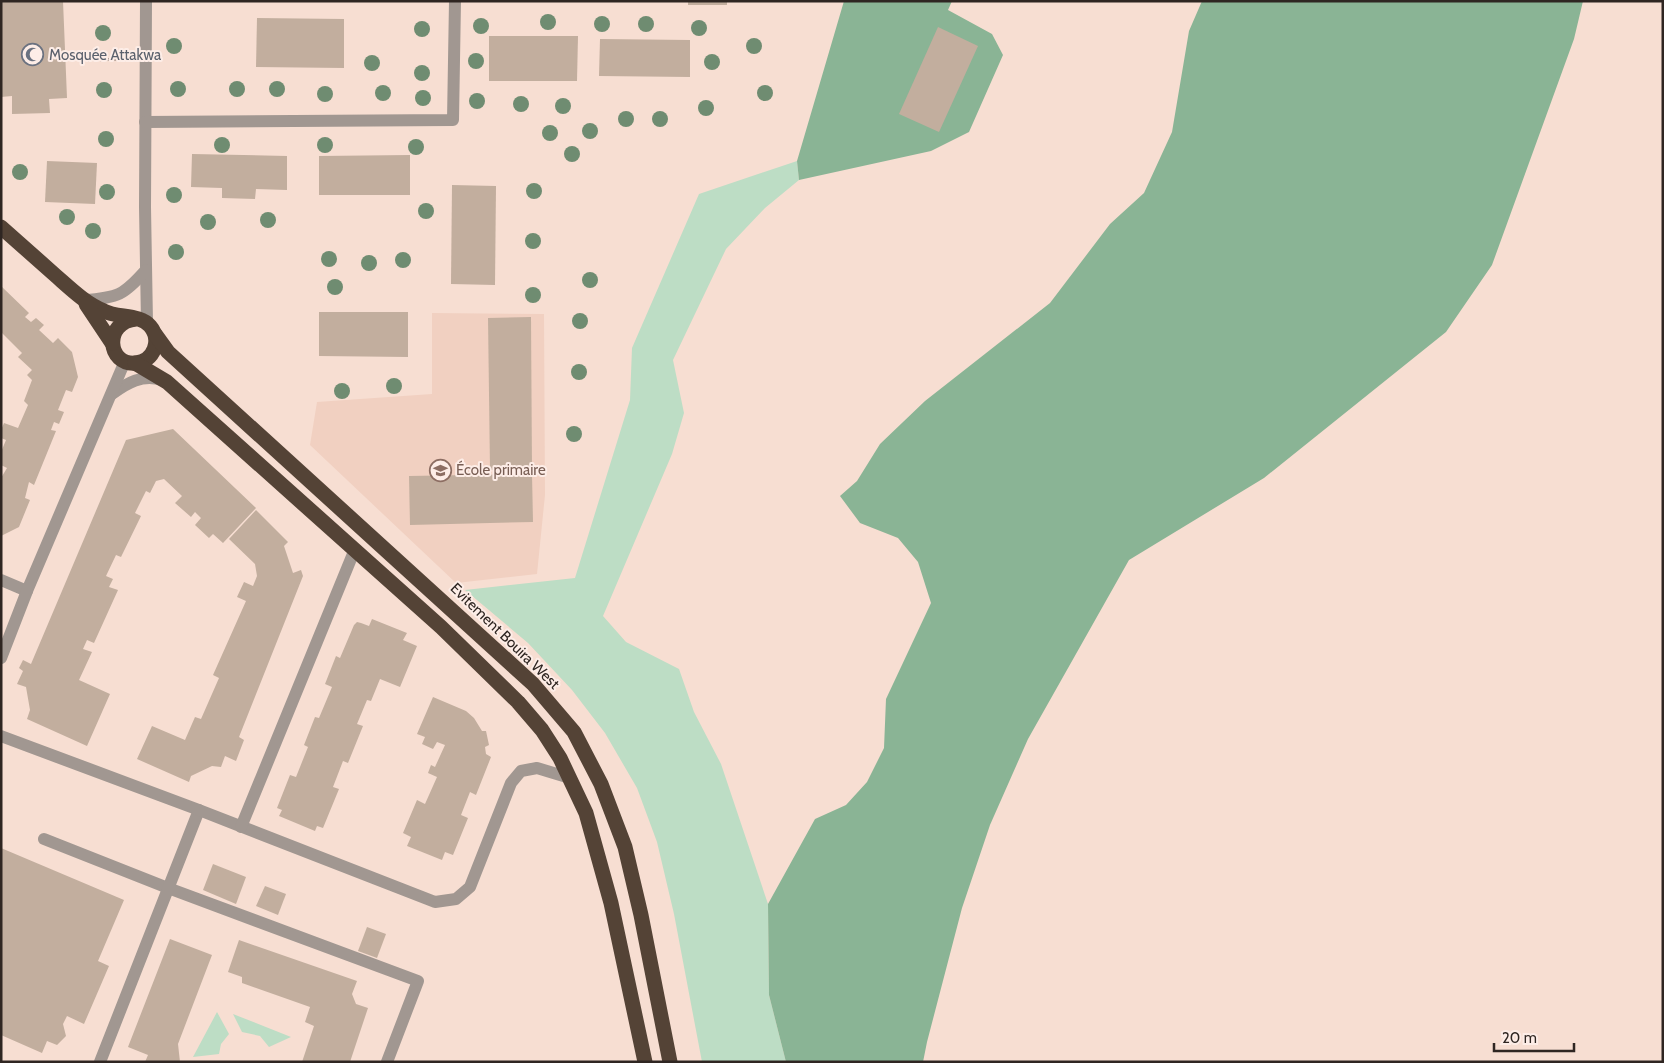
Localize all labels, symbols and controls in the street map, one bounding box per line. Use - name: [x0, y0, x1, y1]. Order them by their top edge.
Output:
- mosque icon: Mosquée Attakwa: [21, 43, 45, 67]
- place label: Mosquée Attakwa: [49, 46, 162, 64]
- school or university icon: École primaire: [428, 458, 452, 482]
- place label: École primaire: [456, 460, 546, 479]
- street label: Evitement Bouira West: [447, 579, 563, 693]
- scale bar: [1494, 1020, 1574, 1052]
- text: 20 m: [1502, 1029, 1537, 1047]

